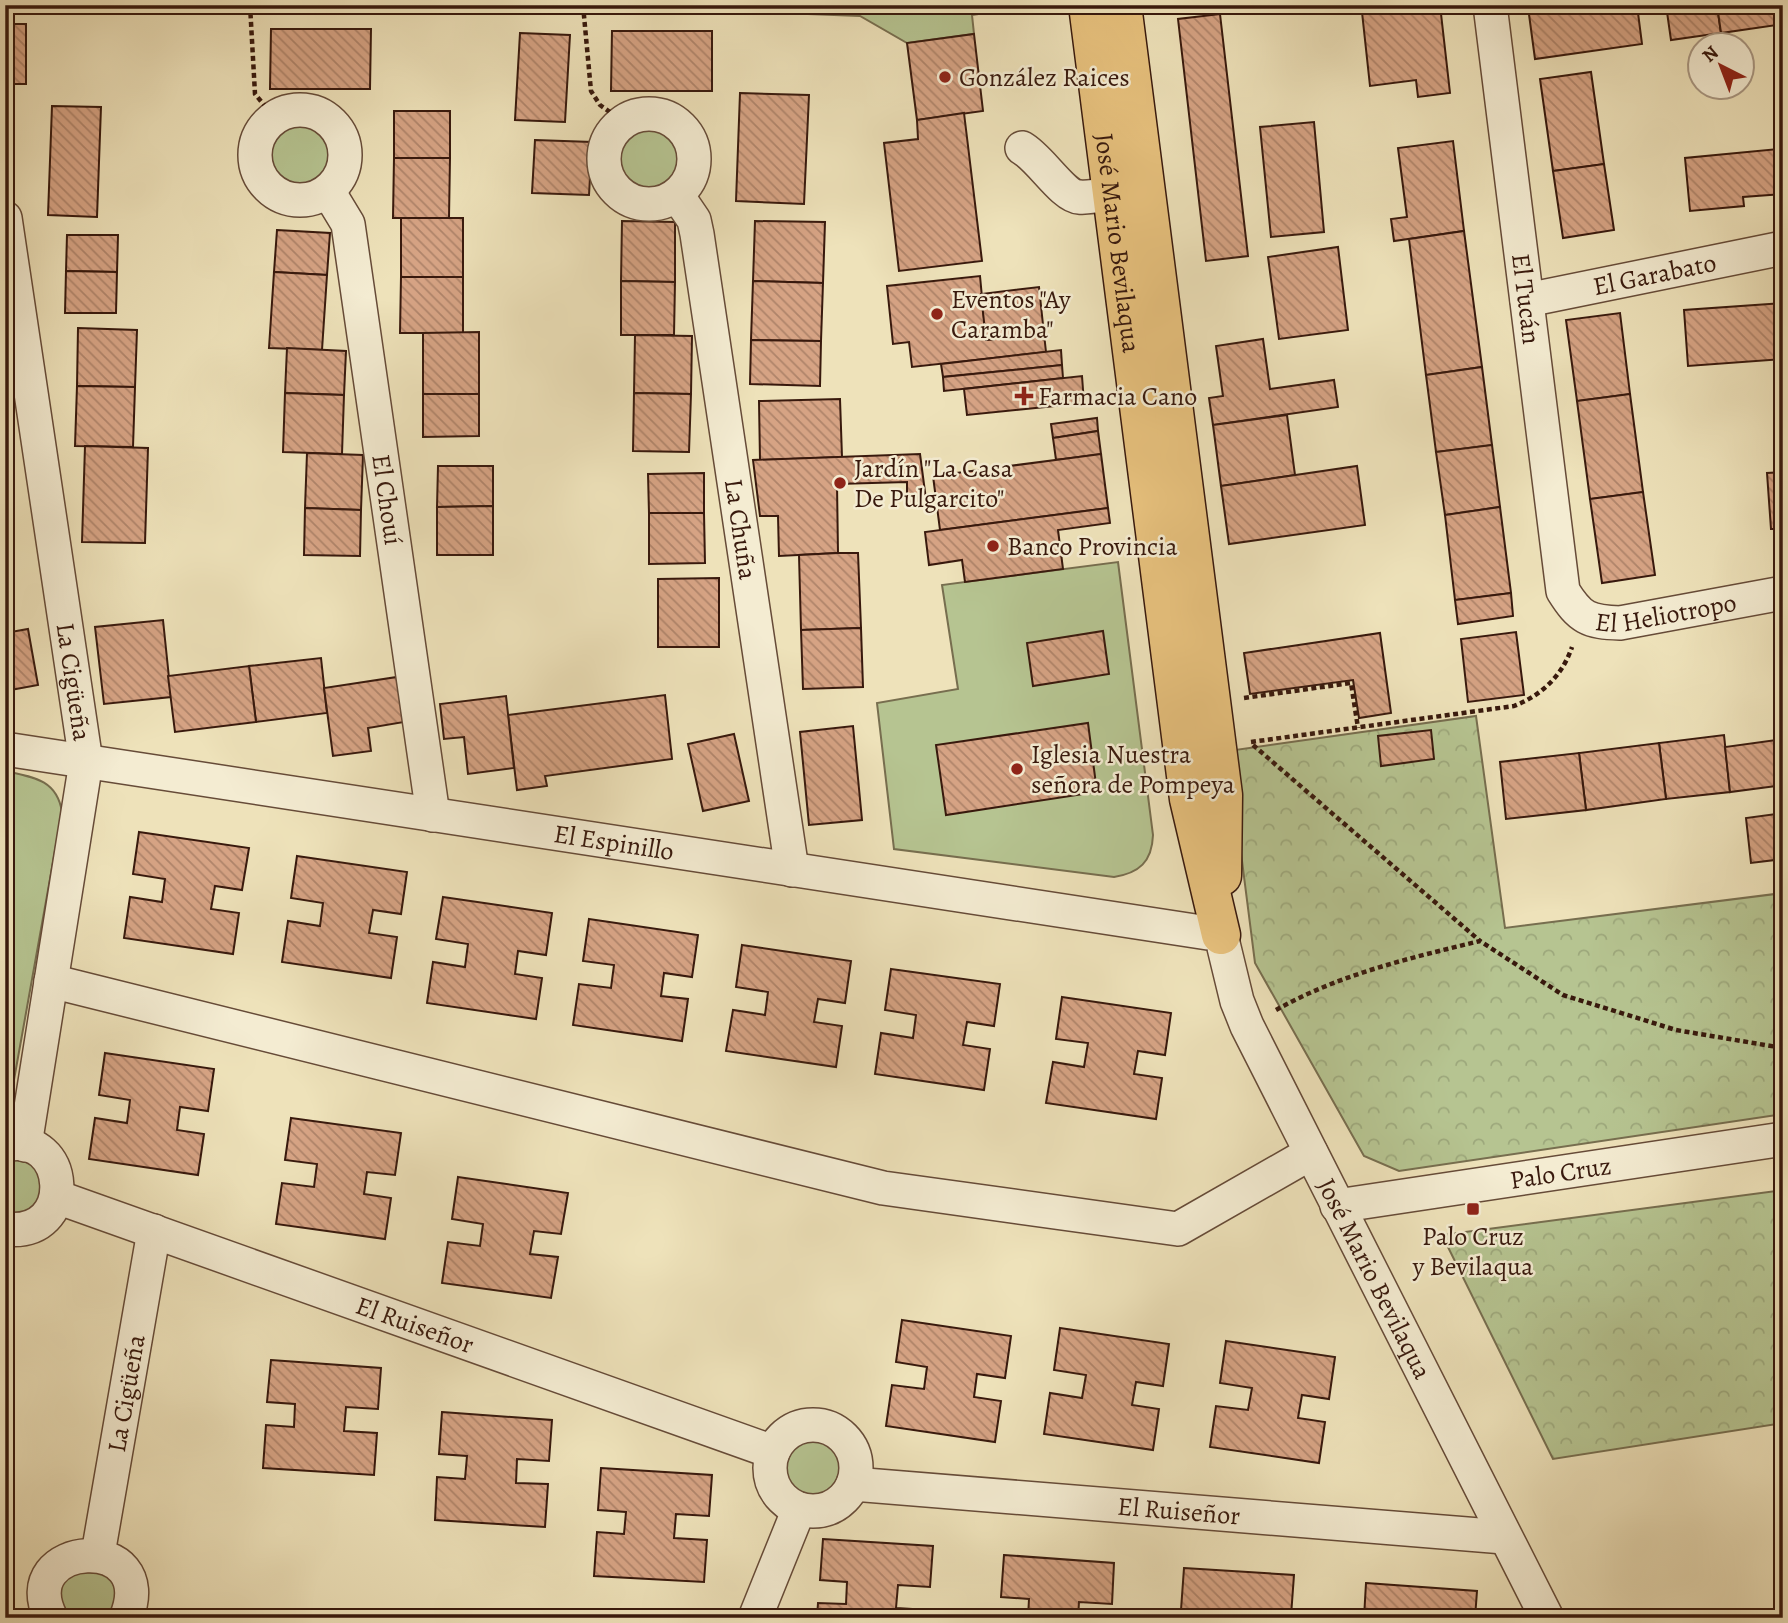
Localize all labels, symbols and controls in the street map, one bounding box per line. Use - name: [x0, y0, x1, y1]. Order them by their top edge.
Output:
- north arrow: [1686, 32, 1756, 102]
- text: N: [1696, 40, 1724, 68]
- place label: González Raices: [959, 60, 1130, 95]
- marker: González Raices: [937, 69, 953, 85]
- street label: José Mario Bevilaqua: [1087, 131, 1150, 355]
- street label: El Garabato: [1590, 245, 1719, 304]
- street label: El Tucán: [1504, 251, 1550, 346]
- place label: Eventos "Ay Caramba": [951, 282, 1071, 347]
- marker: Eventos "Ay Caramba": [929, 306, 945, 322]
- place label: Farmacia Cano: [1038, 379, 1197, 414]
- marker: Farmacia Cano: [1016, 388, 1032, 404]
- place label: Jardín "La Casa De Pulgarcito": [854, 451, 1013, 516]
- street label: El Chouí: [364, 452, 411, 547]
- marker: Jardín "La Casa De Pulgarcito": [832, 475, 848, 491]
- street label: La Chuña: [716, 476, 766, 582]
- place label: Banco Provincia: [1007, 529, 1178, 564]
- marker: Banco Provincia: [985, 538, 1001, 554]
- street label: El Heliotropo: [1593, 584, 1739, 641]
- street label: La Cigüeña: [48, 620, 100, 743]
- place label: Iglesia Nuestra señora de Pompeya: [1031, 737, 1235, 802]
- marker: Iglesia Nuestra señora de Pompeya: [1009, 761, 1025, 777]
- street label: El Espinillo: [551, 816, 676, 869]
- street label: Palo Cruz: [1507, 1148, 1614, 1197]
- street label: José Mario Bevilaqua: [1309, 1172, 1440, 1385]
- marker: Palo Cruz y Bevilaqua: [1465, 1201, 1481, 1217]
- place label: Palo Cruz y Bevilaqua: [1412, 1219, 1533, 1284]
- street label: El Ruiseñor: [351, 1287, 479, 1362]
- street label: La Cigüeña: [98, 1332, 153, 1455]
- street label: El Ruiseñor: [1116, 1488, 1242, 1533]

